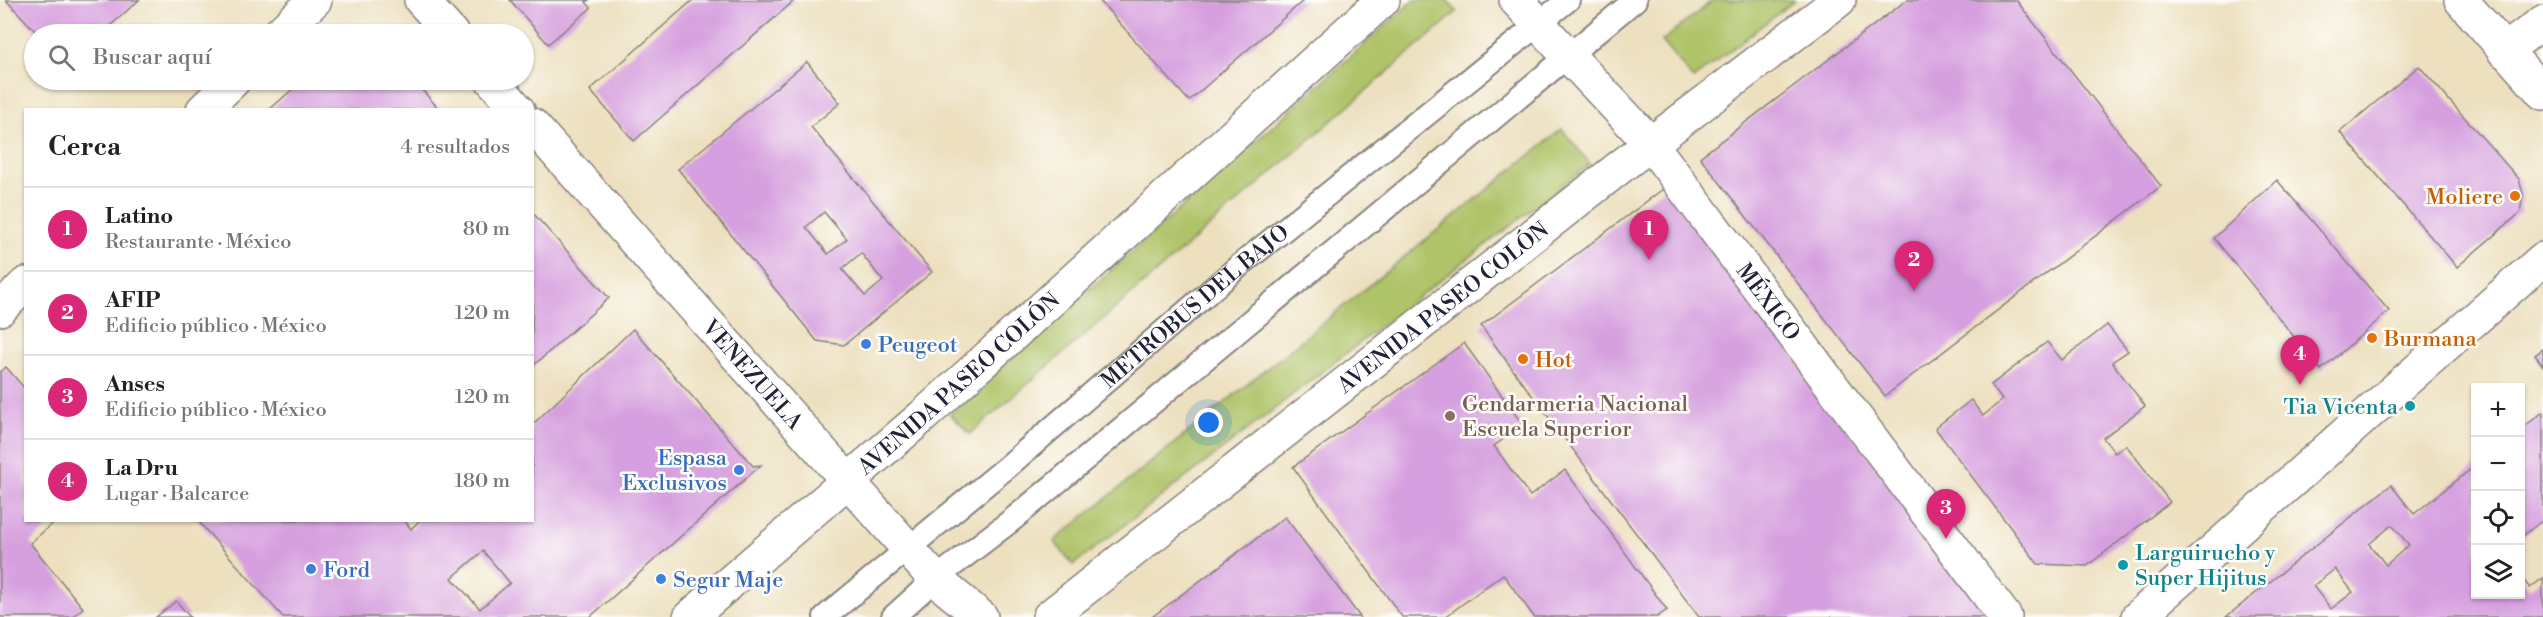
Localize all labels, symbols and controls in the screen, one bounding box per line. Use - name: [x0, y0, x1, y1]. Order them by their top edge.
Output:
- search box: [24, 24, 534, 90]
- icon: search: [45, 41, 78, 74]
- text: Buscar aquí: [93, 44, 211, 71]
- text: Cerca: [48, 131, 121, 163]
- text: 4 resultados: [400, 135, 510, 160]
- place label: Moliere: [2426, 184, 2503, 211]
- marker: Moliere: [2508, 189, 2522, 203]
- text: Latino: [105, 203, 173, 230]
- pin: 1: [1630, 210, 1668, 260]
- street label: AVENIDA PASEO COLÓN: [1332, 216, 1555, 400]
- text: 1: [63, 217, 72, 242]
- text: 80 m: [463, 217, 510, 242]
- street label: METROBUS DEL BAJO: [1096, 219, 1295, 395]
- text: Restaurante · México: [105, 230, 292, 255]
- pin: 2: [1894, 242, 1934, 291]
- street label: MÉXICO: [1730, 258, 1805, 346]
- text: AFIP: [105, 287, 160, 314]
- street label: AVENIDA PASEO COLÓN: [852, 287, 1066, 482]
- text: 2: [61, 301, 74, 326]
- text: 120 m: [455, 301, 510, 326]
- text: Edificio público · México: [105, 314, 327, 339]
- street label: VENEZUELA: [695, 314, 809, 436]
- place label: Burmana: [2383, 326, 2477, 353]
- marker: Burmana: [2365, 331, 2379, 345]
- place label: Peugeot: [878, 332, 958, 359]
- pin: 4: [2280, 336, 2320, 385]
- marker: Peugeot: [859, 337, 873, 351]
- place label: Hot: [1535, 347, 1573, 374]
- marker: Hot: [1516, 352, 1530, 366]
- text: Anses: [105, 371, 165, 398]
- map controls: [2471, 383, 2525, 599]
- button: +: [2471, 383, 2525, 437]
- text: 3: [61, 385, 74, 410]
- text: 120 m: [455, 385, 510, 410]
- place label: Gendarmeria Nacional Escuela Superior: [1462, 391, 1688, 443]
- place label: Tia Vicenta: [2283, 394, 2399, 421]
- text: Edificio público · México: [105, 398, 327, 423]
- marker: Tia Vicenta: [2403, 399, 2417, 413]
- your location: [1194, 408, 1223, 437]
- marker: Gendarmeria Nacional Escuela Superior: [1443, 409, 1457, 423]
- button: −: [2471, 437, 2525, 491]
- place label: Espasa Exclusivos: [622, 445, 728, 497]
- text: La Dru: [105, 455, 178, 482]
- marker: Espasa Exclusivos: [732, 463, 746, 477]
- text: 4: [61, 469, 74, 494]
- text: 180 m: [455, 469, 510, 494]
- text: Lugar · Balcarce: [105, 482, 249, 507]
- pin: 3: [1926, 490, 1966, 539]
- button: locate: [2471, 491, 2525, 545]
- place label: Larguirucho y Super Hijitus: [2135, 540, 2276, 592]
- button: layers: [2471, 545, 2525, 599]
- place label: Ford: [323, 557, 371, 584]
- marker: Larguirucho y Super Hijitus: [2116, 558, 2130, 572]
- marker: Ford: [304, 562, 318, 576]
- place label: Segur Maje: [673, 567, 783, 594]
- marker: Segur Maje: [654, 572, 668, 586]

